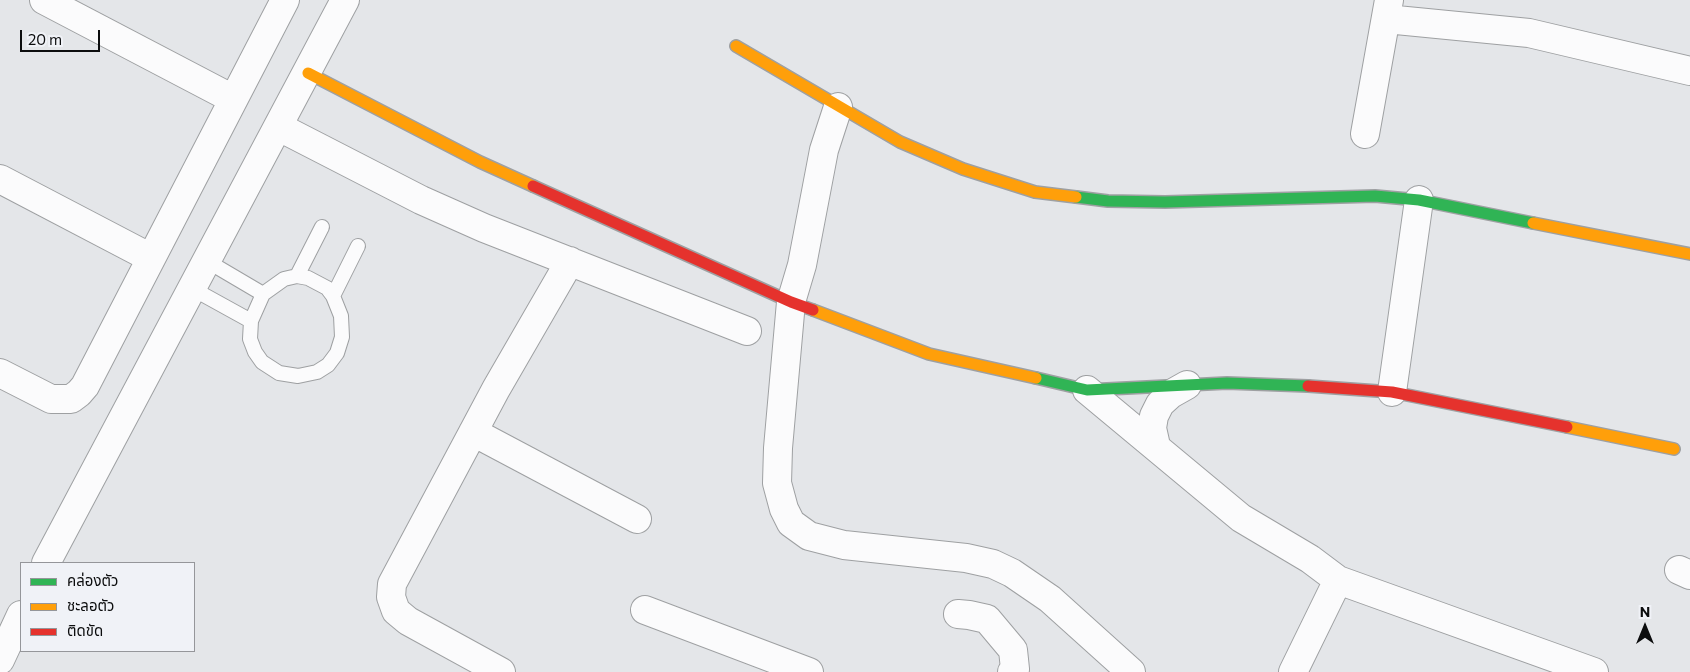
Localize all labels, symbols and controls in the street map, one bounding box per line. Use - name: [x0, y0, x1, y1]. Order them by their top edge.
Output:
- scale bar: [22, 20, 102, 52]
- text: 20 m: [28, 30, 62, 48]
- legend: [20, 562, 195, 652]
- text: คล่องตัว: [67, 571, 118, 589]
- text: ชะลอตัว: [67, 596, 114, 614]
- north arrow: [1620, 602, 1670, 652]
- text: N: [1640, 603, 1650, 620]
- text: ติดขัด: [67, 621, 103, 639]

